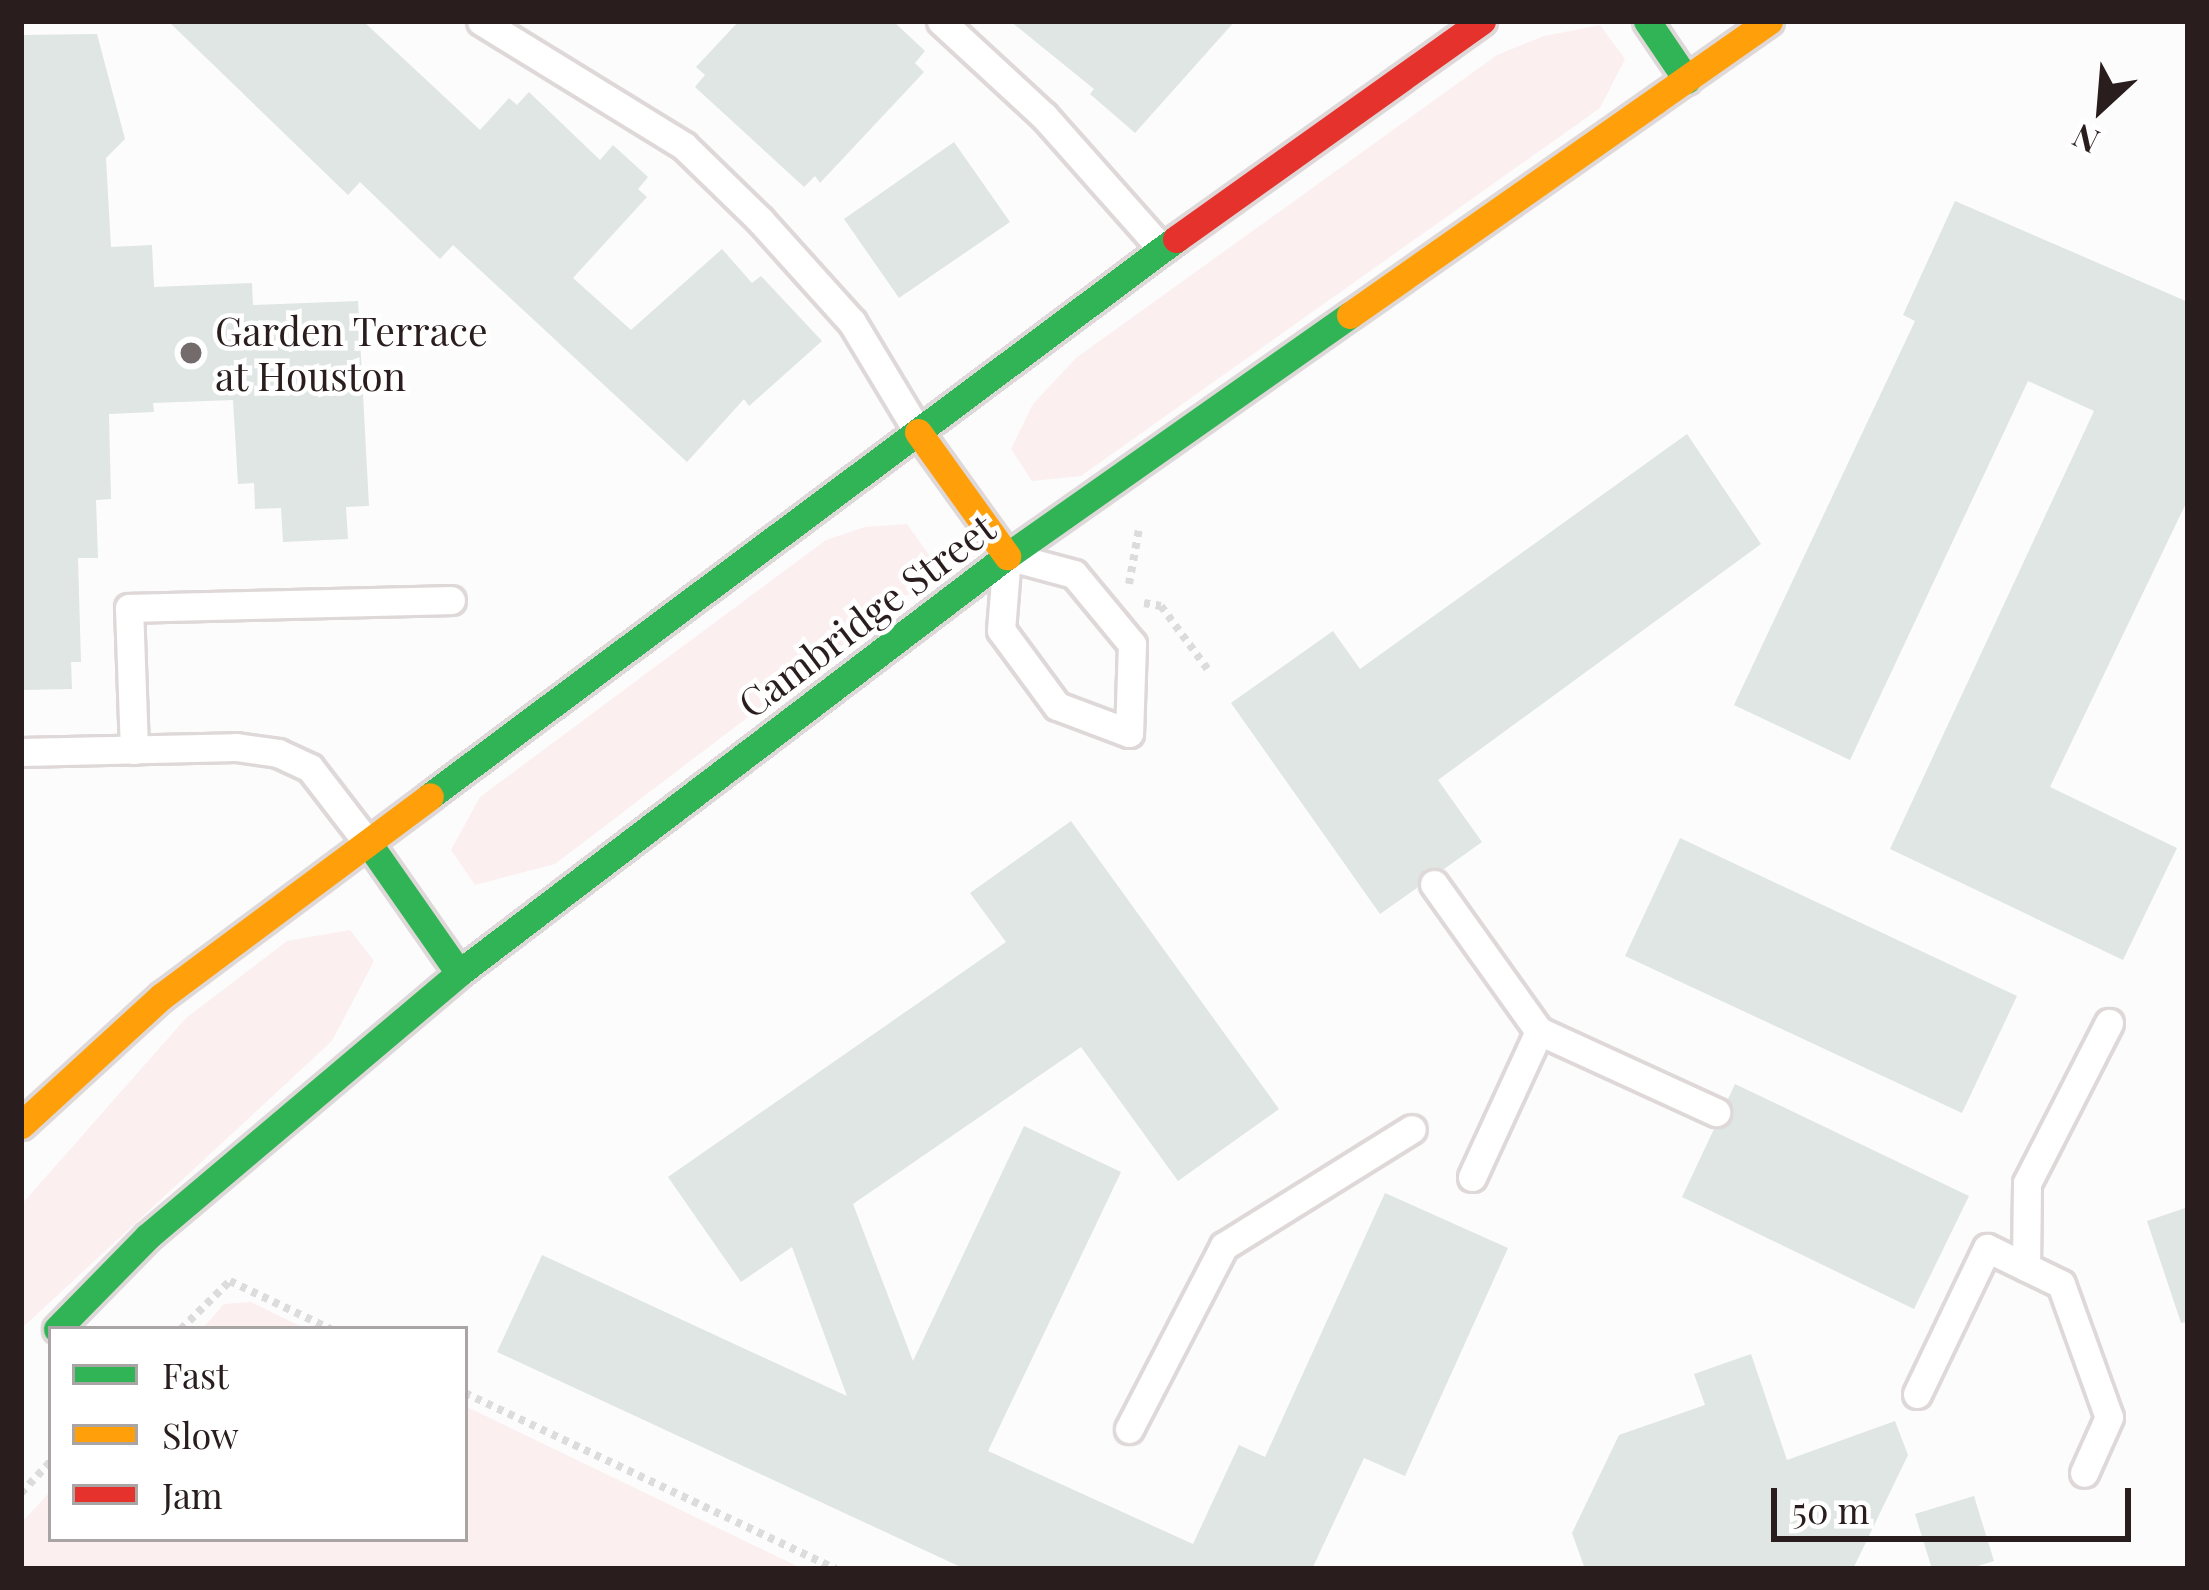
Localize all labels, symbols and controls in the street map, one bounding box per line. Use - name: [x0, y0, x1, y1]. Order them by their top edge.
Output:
- north arrow: [2041, 48, 2161, 168]
- text: N: [2065, 115, 2106, 165]
- place label: Garden Terrace at Houston: [215, 308, 489, 399]
- marker: Garden Terrace at Houston: [178, 340, 204, 366]
- street label: Cambridge Street: [729, 503, 1003, 727]
- legend: [48, 1326, 468, 1542]
- text: Fast: [162, 1350, 229, 1398]
- text: Slow: [162, 1410, 239, 1458]
- scale bar: [1777, 1464, 2137, 1538]
- text: Jam: [162, 1470, 223, 1518]
- text: 50 m: [1792, 1485, 1869, 1533]

